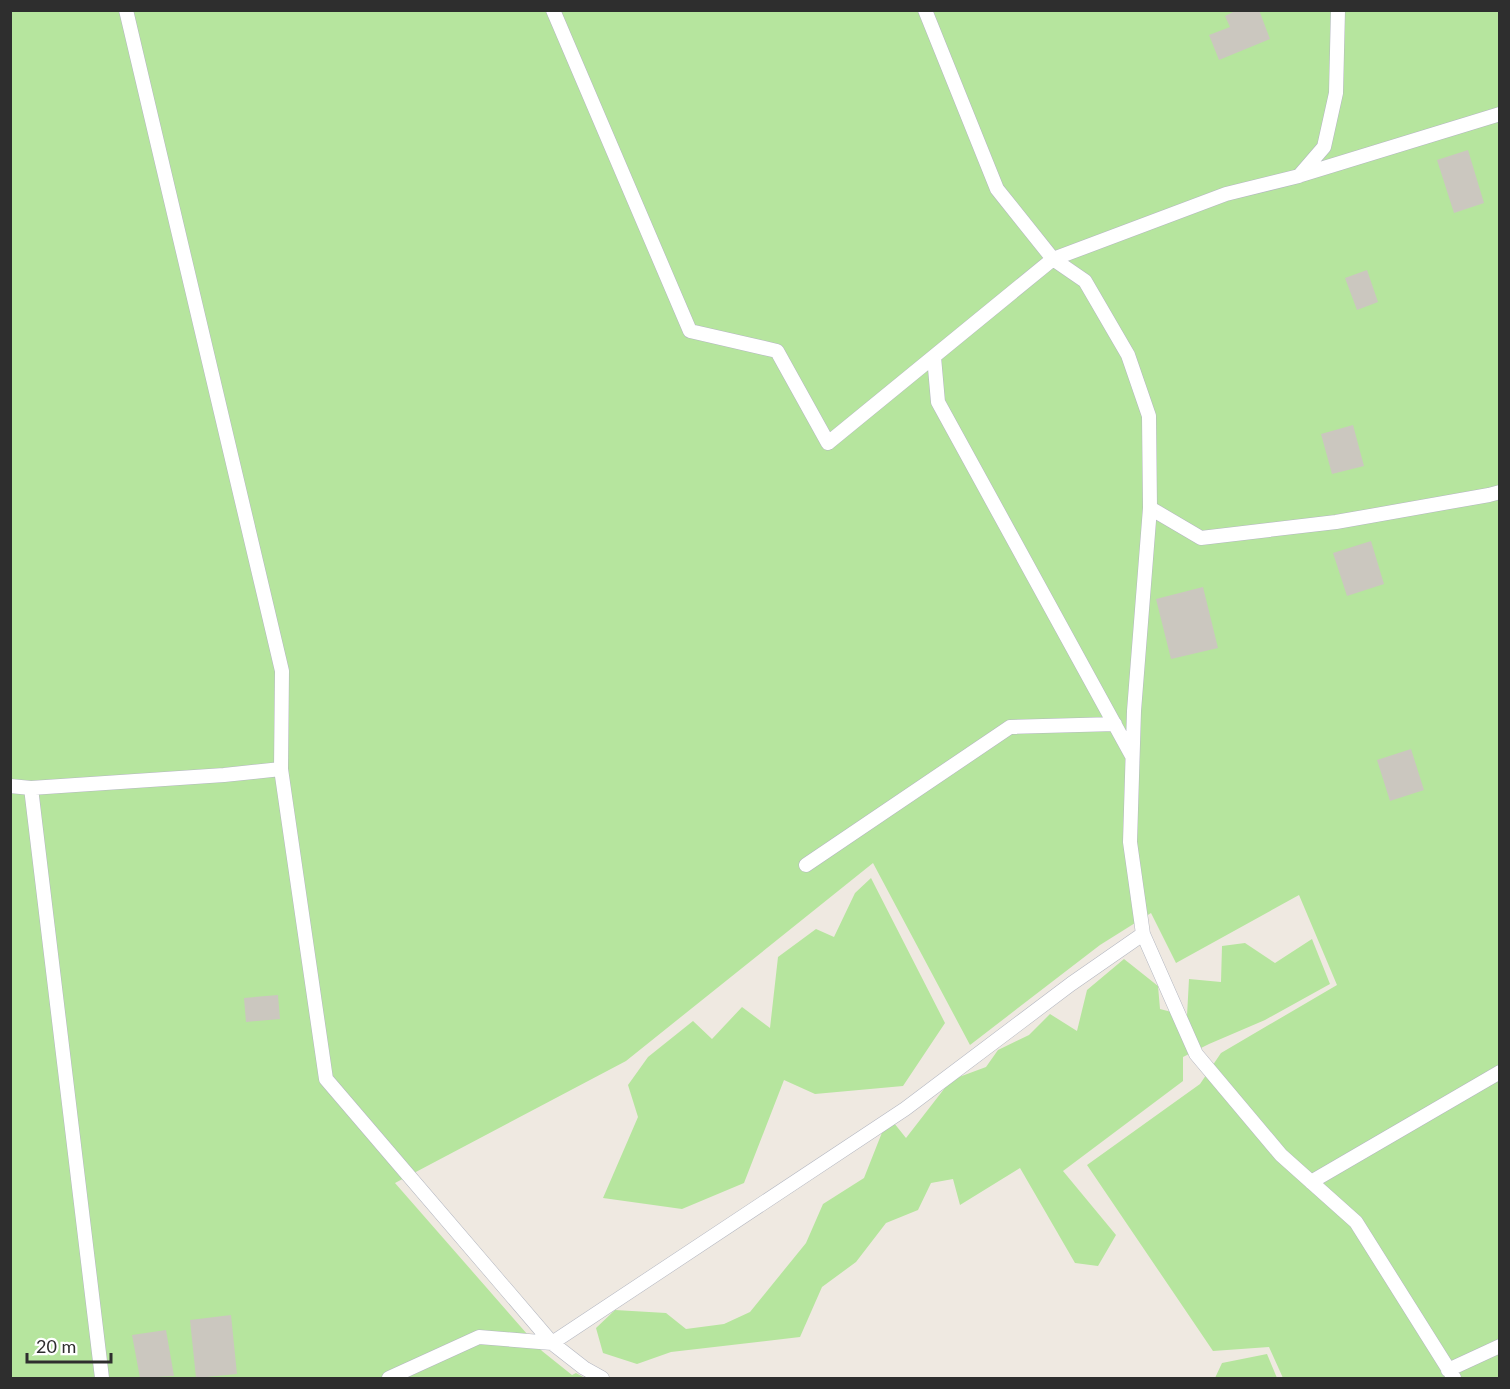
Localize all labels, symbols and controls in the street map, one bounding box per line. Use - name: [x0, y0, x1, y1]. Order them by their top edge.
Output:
- scale bar: [27, 1326, 111, 1364]
- text: 20 m: [36, 1335, 76, 1357]

